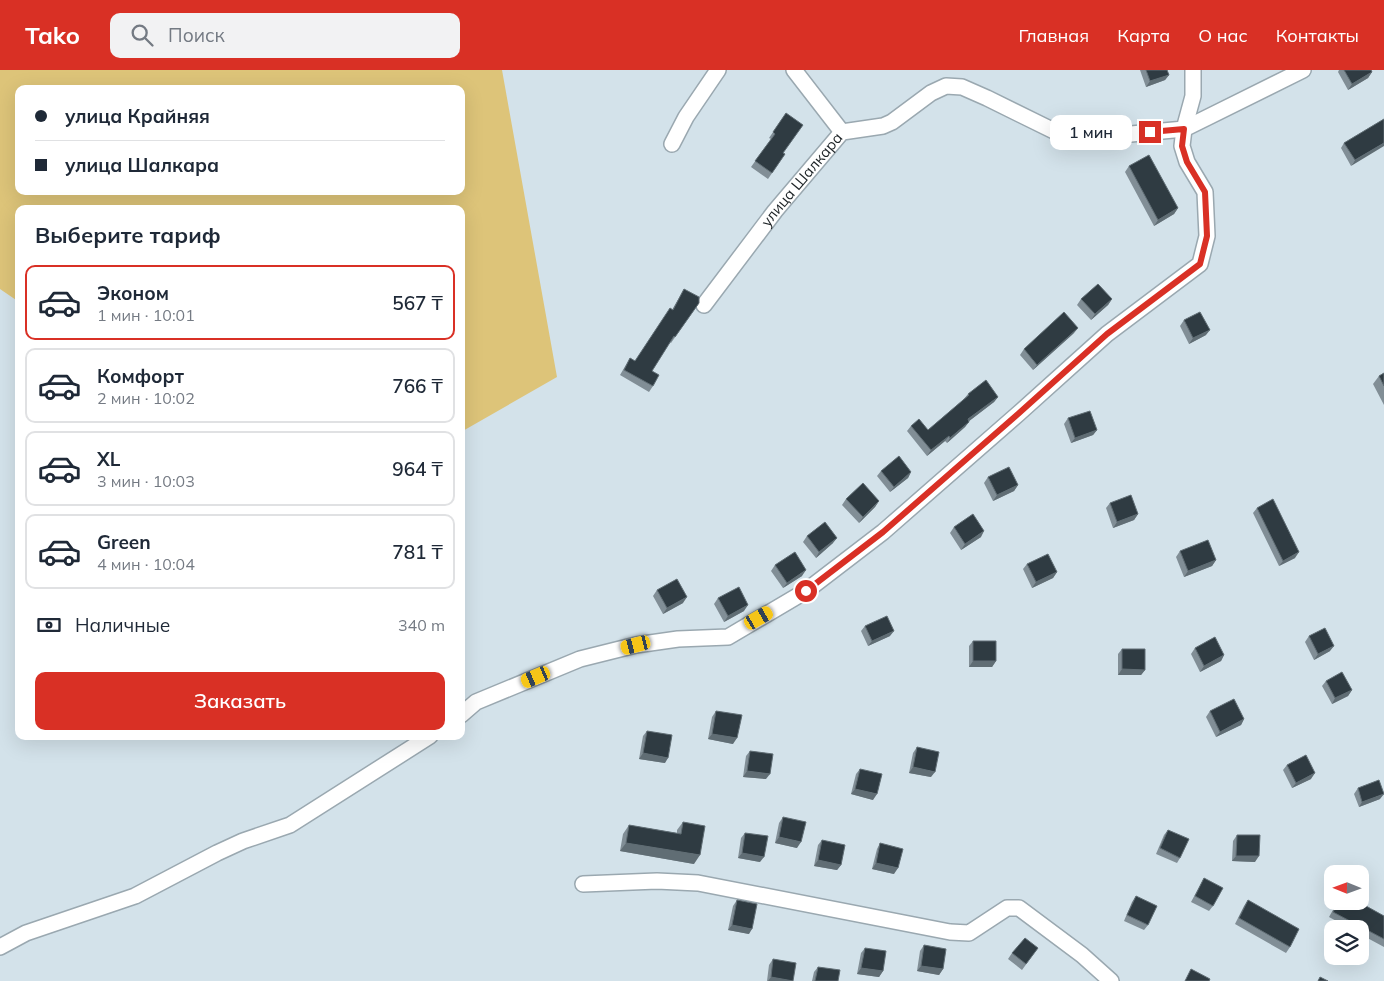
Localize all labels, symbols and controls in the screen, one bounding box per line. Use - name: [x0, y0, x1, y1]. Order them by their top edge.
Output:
- search box: [110, 13, 460, 58]
- text: Tako: [25, 20, 80, 50]
- icon: search: [128, 21, 156, 49]
- text: Поиск: [168, 23, 225, 47]
- text: Главная: [1019, 24, 1089, 47]
- text: Карта: [1117, 24, 1170, 47]
- text: О нас: [1198, 24, 1248, 47]
- text: Контакты: [1276, 24, 1359, 47]
- text: улица Крайняя: [65, 104, 210, 128]
- callout: 1 мин: [1050, 114, 1132, 150]
- route end: [1139, 121, 1161, 143]
- text: 1 мин: [1069, 122, 1113, 142]
- street label: улица Шалкара: [756, 128, 846, 230]
- text: улица Шалкара: [65, 153, 219, 177]
- text: Выберите тариф: [35, 221, 221, 249]
- icon: car: [37, 280, 82, 325]
- text: Эконом: [97, 281, 169, 305]
- text: 567 ₸: [392, 291, 443, 315]
- text: 1 мин · 10:01: [97, 305, 195, 325]
- icon: car: [37, 363, 82, 408]
- text: Комфорт: [97, 364, 184, 388]
- text: 766 ₸: [392, 374, 443, 398]
- text: 2 мин · 10:02: [97, 388, 195, 408]
- icon: car: [37, 446, 82, 491]
- text: XL: [97, 447, 120, 471]
- text: 964 ₸: [392, 457, 443, 481]
- text: 3 мин · 10:03: [97, 471, 195, 491]
- icon: car: [37, 529, 82, 574]
- text: Green: [97, 530, 151, 554]
- text: 781 ₸: [392, 540, 443, 564]
- text: 4 мин · 10:04: [97, 554, 195, 574]
- route start: [795, 580, 817, 602]
- car: [742, 604, 775, 632]
- icon: cash: [35, 611, 63, 639]
- text: Наличные: [75, 613, 170, 637]
- text: 340 m: [398, 615, 445, 635]
- car: [619, 634, 652, 656]
- car: [519, 664, 552, 690]
- button: Заказать: [35, 672, 445, 730]
- north arrow: [1324, 865, 1369, 910]
- map controls: [1324, 865, 1369, 965]
- button: layers: [1324, 920, 1369, 965]

